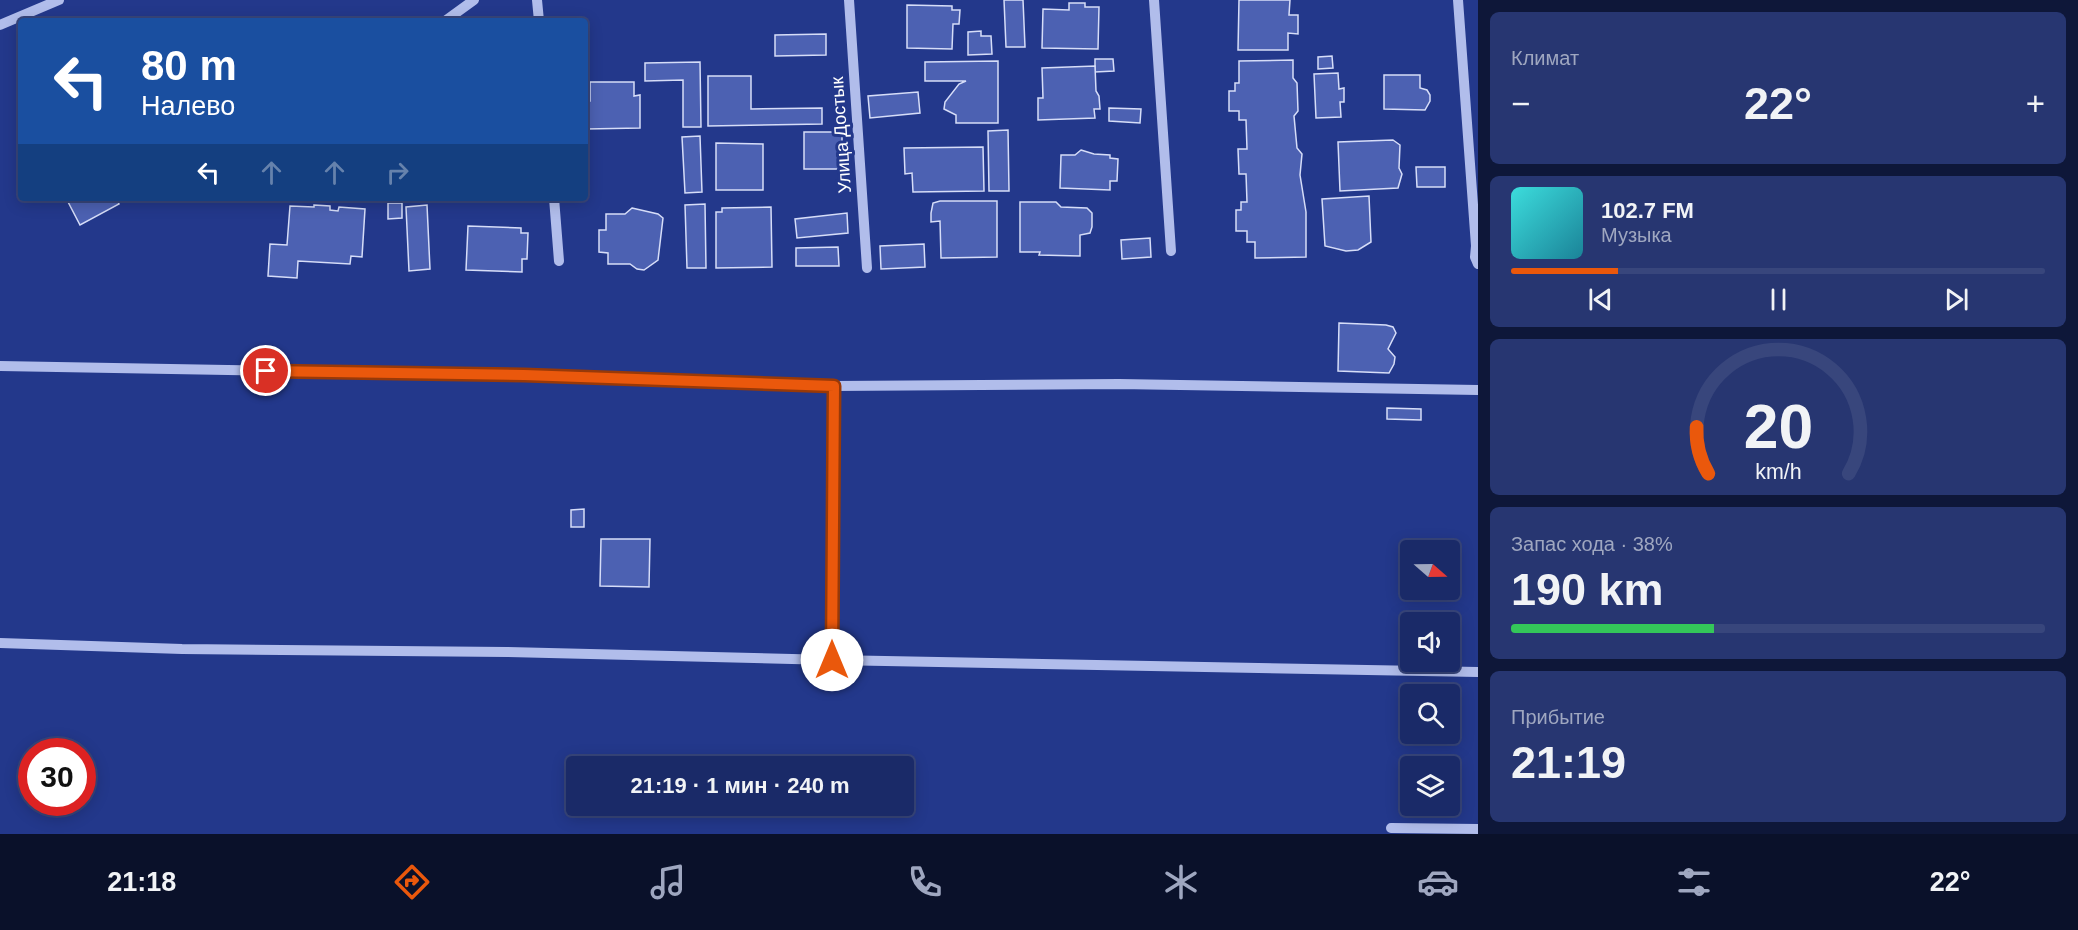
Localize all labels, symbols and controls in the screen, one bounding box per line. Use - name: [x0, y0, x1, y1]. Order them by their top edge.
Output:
- icon: left: [42, 42, 120, 120]
- text: 80 m: [141, 42, 237, 89]
- text: Климат: [1511, 47, 1579, 69]
- street label: Улица Достык: [827, 76, 855, 194]
- text: 22°: [1744, 78, 1812, 129]
- text: −: [1511, 85, 1530, 122]
- text: +: [2026, 85, 2045, 122]
- text: Налево: [141, 91, 235, 121]
- icon: left: [192, 156, 225, 189]
- icon: ahead: [255, 156, 288, 189]
- icon: ahead: [318, 156, 351, 189]
- icon: right: [381, 156, 414, 189]
- text: 102.7 FM: [1601, 198, 1694, 223]
- text: Музыка: [1601, 224, 1672, 246]
- icon: previous: [1584, 283, 1617, 316]
- icon: pause: [1762, 283, 1795, 316]
- icon: next: [1940, 283, 1973, 316]
- pin: [240, 345, 291, 396]
- icon: arrive: [249, 354, 282, 387]
- text: 20: [1743, 392, 1813, 461]
- text: km/h: [1755, 460, 1801, 484]
- text: Запас хода · 38%: [1511, 533, 1673, 555]
- north arrow: [1400, 540, 1460, 600]
- map controls: [1400, 540, 1460, 816]
- text: 190 km: [1511, 564, 1664, 615]
- button: sound: [1400, 612, 1460, 672]
- position arrow: [800, 628, 864, 692]
- button: search: [1400, 684, 1460, 744]
- text: Прибытие: [1511, 706, 1605, 728]
- text: 21:19: [1511, 737, 1626, 788]
- speed limit sign: 30: [18, 738, 96, 816]
- button: layers: [1400, 756, 1460, 816]
- text: 21:19 · 1 мин · 240 m: [630, 773, 850, 798]
- icon: directions: [391, 861, 433, 903]
- icon: music: [647, 861, 689, 903]
- icon: phone: [904, 861, 946, 903]
- icon: climate: [1160, 861, 1202, 903]
- icon: car: [1417, 861, 1459, 903]
- icon: filters: [1673, 861, 1715, 903]
- text: 21:18: [107, 867, 176, 897]
- text: 22°: [1930, 867, 1971, 897]

